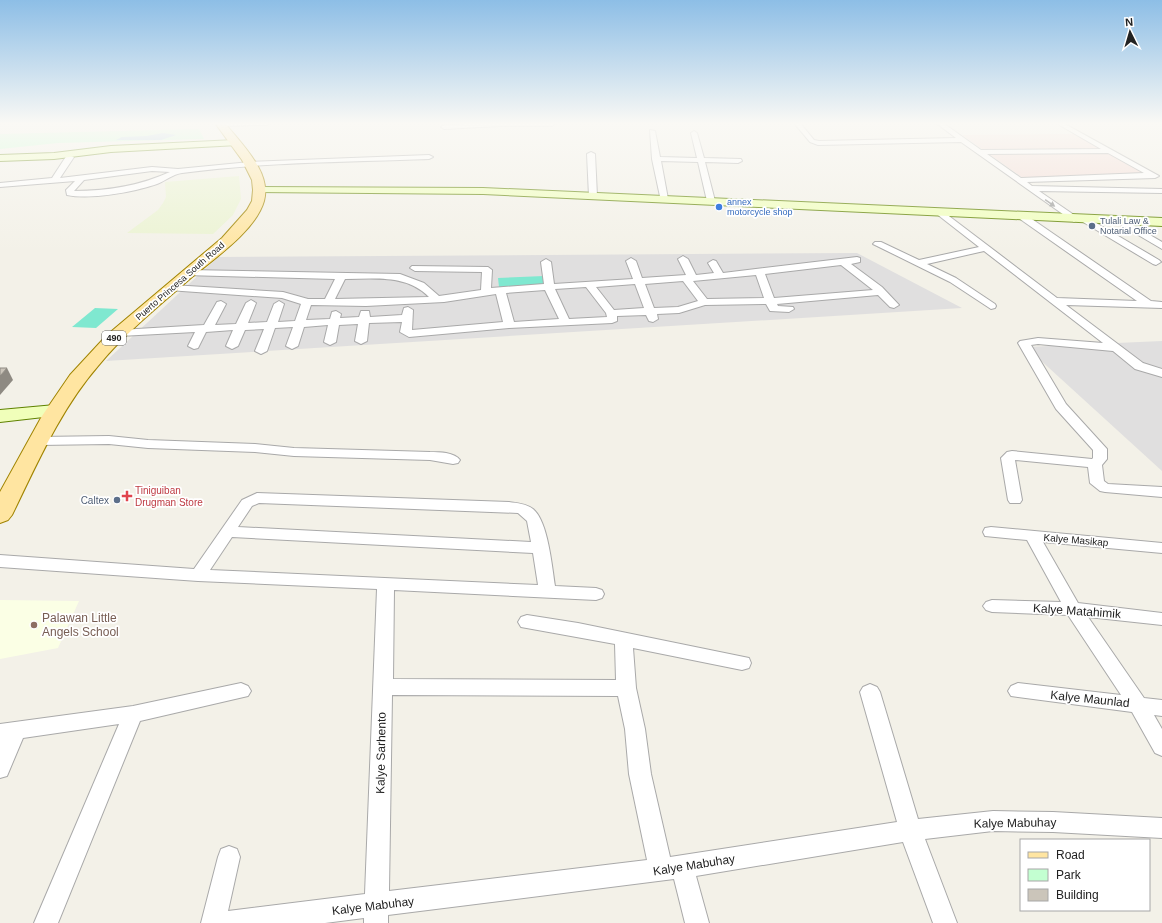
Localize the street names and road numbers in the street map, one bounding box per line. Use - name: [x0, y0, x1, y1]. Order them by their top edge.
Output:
- street label: Puerto Princesa South Road: [134, 240, 226, 322]
- road number: 490: [102, 331, 126, 345]
- street label: Kalye Masikap: [1043, 532, 1109, 548]
- street label: Kalye Matahimik: [1033, 601, 1122, 621]
- street label: Kalye Maunlad: [1050, 688, 1130, 710]
- street label: Kalye Sarhento: [373, 712, 389, 794]
- street label: Kalye Mabuhay: [974, 815, 1056, 831]
- street label: Kalye Mabuhay: [652, 852, 736, 878]
- street label: Kalye Mabuhay: [331, 894, 415, 918]

